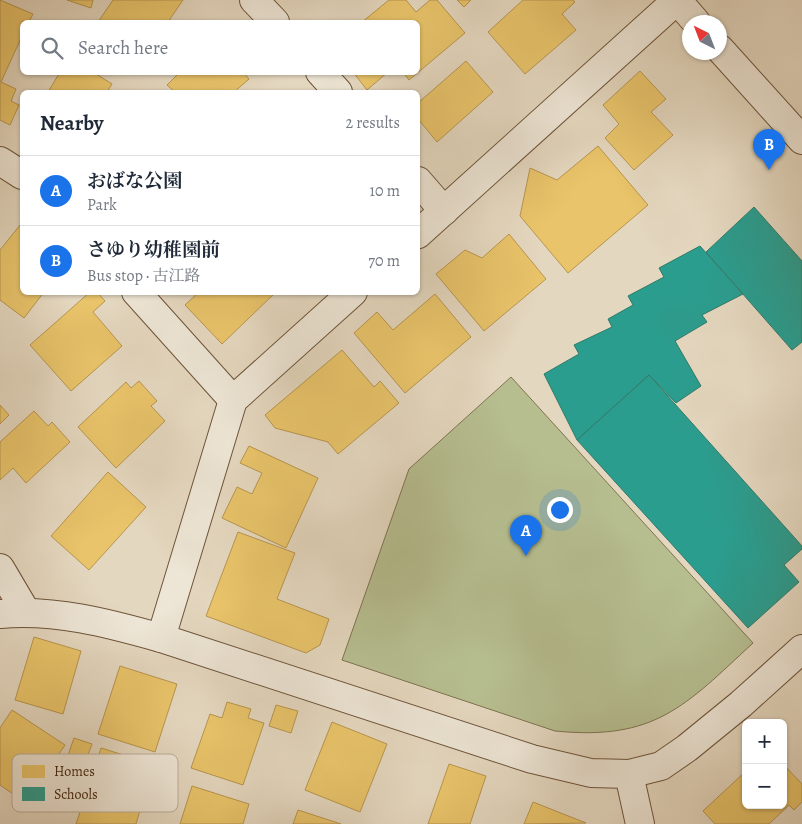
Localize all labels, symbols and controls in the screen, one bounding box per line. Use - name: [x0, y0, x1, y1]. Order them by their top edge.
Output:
- north arrow: [682, 15, 727, 60]
- search box: [20, 20, 420, 75]
- icon: search: [38, 34, 66, 62]
- text: Search here: [78, 35, 168, 61]
- text: Nearby: [40, 109, 103, 137]
- text: 2 results: [345, 112, 400, 134]
- pin: B: [753, 129, 785, 170]
- text: おばな公園: [87, 168, 182, 194]
- text: A: [51, 180, 61, 202]
- text: 10 m: [370, 180, 400, 202]
- text: Park: [87, 194, 117, 216]
- text: さゆり幼稚園前: [87, 237, 220, 263]
- text: B: [51, 250, 61, 272]
- text: 70 m: [368, 250, 400, 272]
- text: Bus stop · 古江路: [87, 265, 200, 287]
- your location: [547, 497, 573, 523]
- pin: A: [510, 515, 542, 556]
- map controls: [742, 719, 787, 809]
- button: +: [742, 719, 787, 764]
- legend: [12, 754, 178, 812]
- text: Homes: [54, 762, 95, 781]
- button: −: [742, 764, 787, 809]
- text: Schools: [54, 785, 98, 804]

